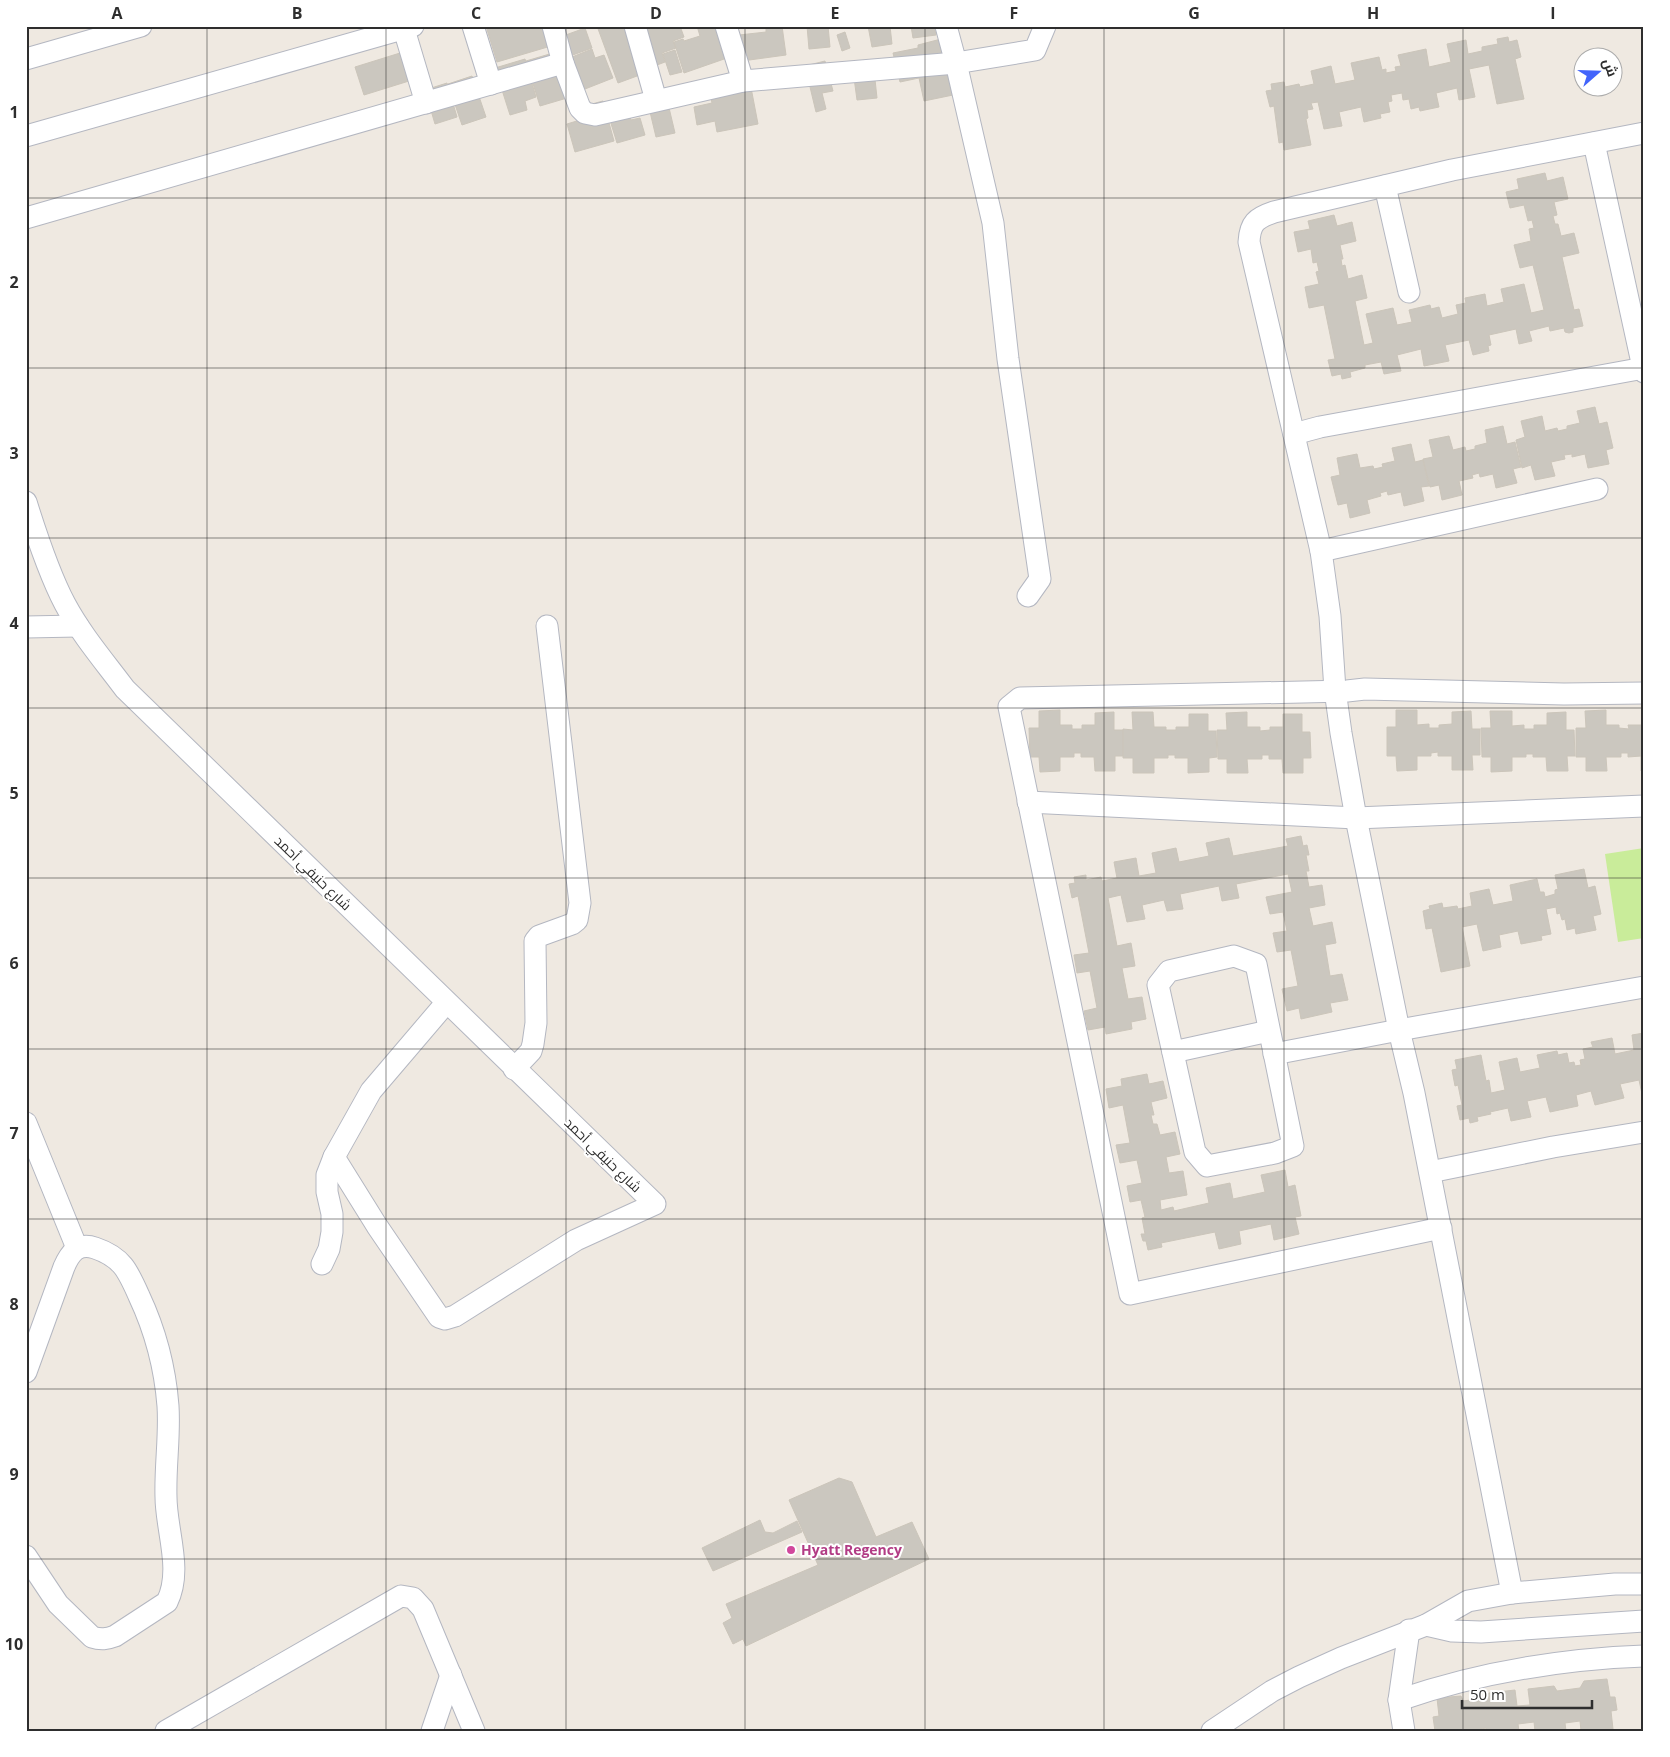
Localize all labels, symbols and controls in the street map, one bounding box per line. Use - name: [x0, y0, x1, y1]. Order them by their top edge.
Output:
- text: A: [111, 2, 123, 24]
- text: B: [292, 2, 302, 24]
- text: C: [471, 2, 481, 24]
- text: D: [650, 2, 662, 24]
- text: E: [831, 2, 840, 24]
- text: F: [1010, 2, 1018, 24]
- text: G: [1188, 2, 1200, 24]
- text: H: [1367, 2, 1379, 24]
- text: I: [1550, 2, 1556, 24]
- north arrow: [1572, 48, 1622, 98]
- text: ش: [1599, 56, 1623, 79]
- text: 1: [9, 101, 19, 123]
- text: 2: [9, 271, 19, 293]
- text: 3: [9, 442, 19, 464]
- text: 4: [9, 612, 19, 634]
- text: 5: [9, 782, 19, 804]
- street label: شارع حنيفي أحمد: [269, 831, 356, 916]
- text: 6: [9, 952, 19, 974]
- street label: شارع حنيفي أحمد: [559, 1113, 646, 1198]
- text: 7: [9, 1122, 19, 1144]
- text: 8: [9, 1293, 19, 1315]
- text: 9: [9, 1463, 19, 1485]
- place label: Hyatt Regency: [801, 1540, 902, 1559]
- marker: Hyatt Regency: [785, 1544, 797, 1556]
- text: 10: [5, 1633, 23, 1655]
- scale bar: [1462, 1677, 1592, 1709]
- text: 50 m: [1470, 1684, 1505, 1704]

